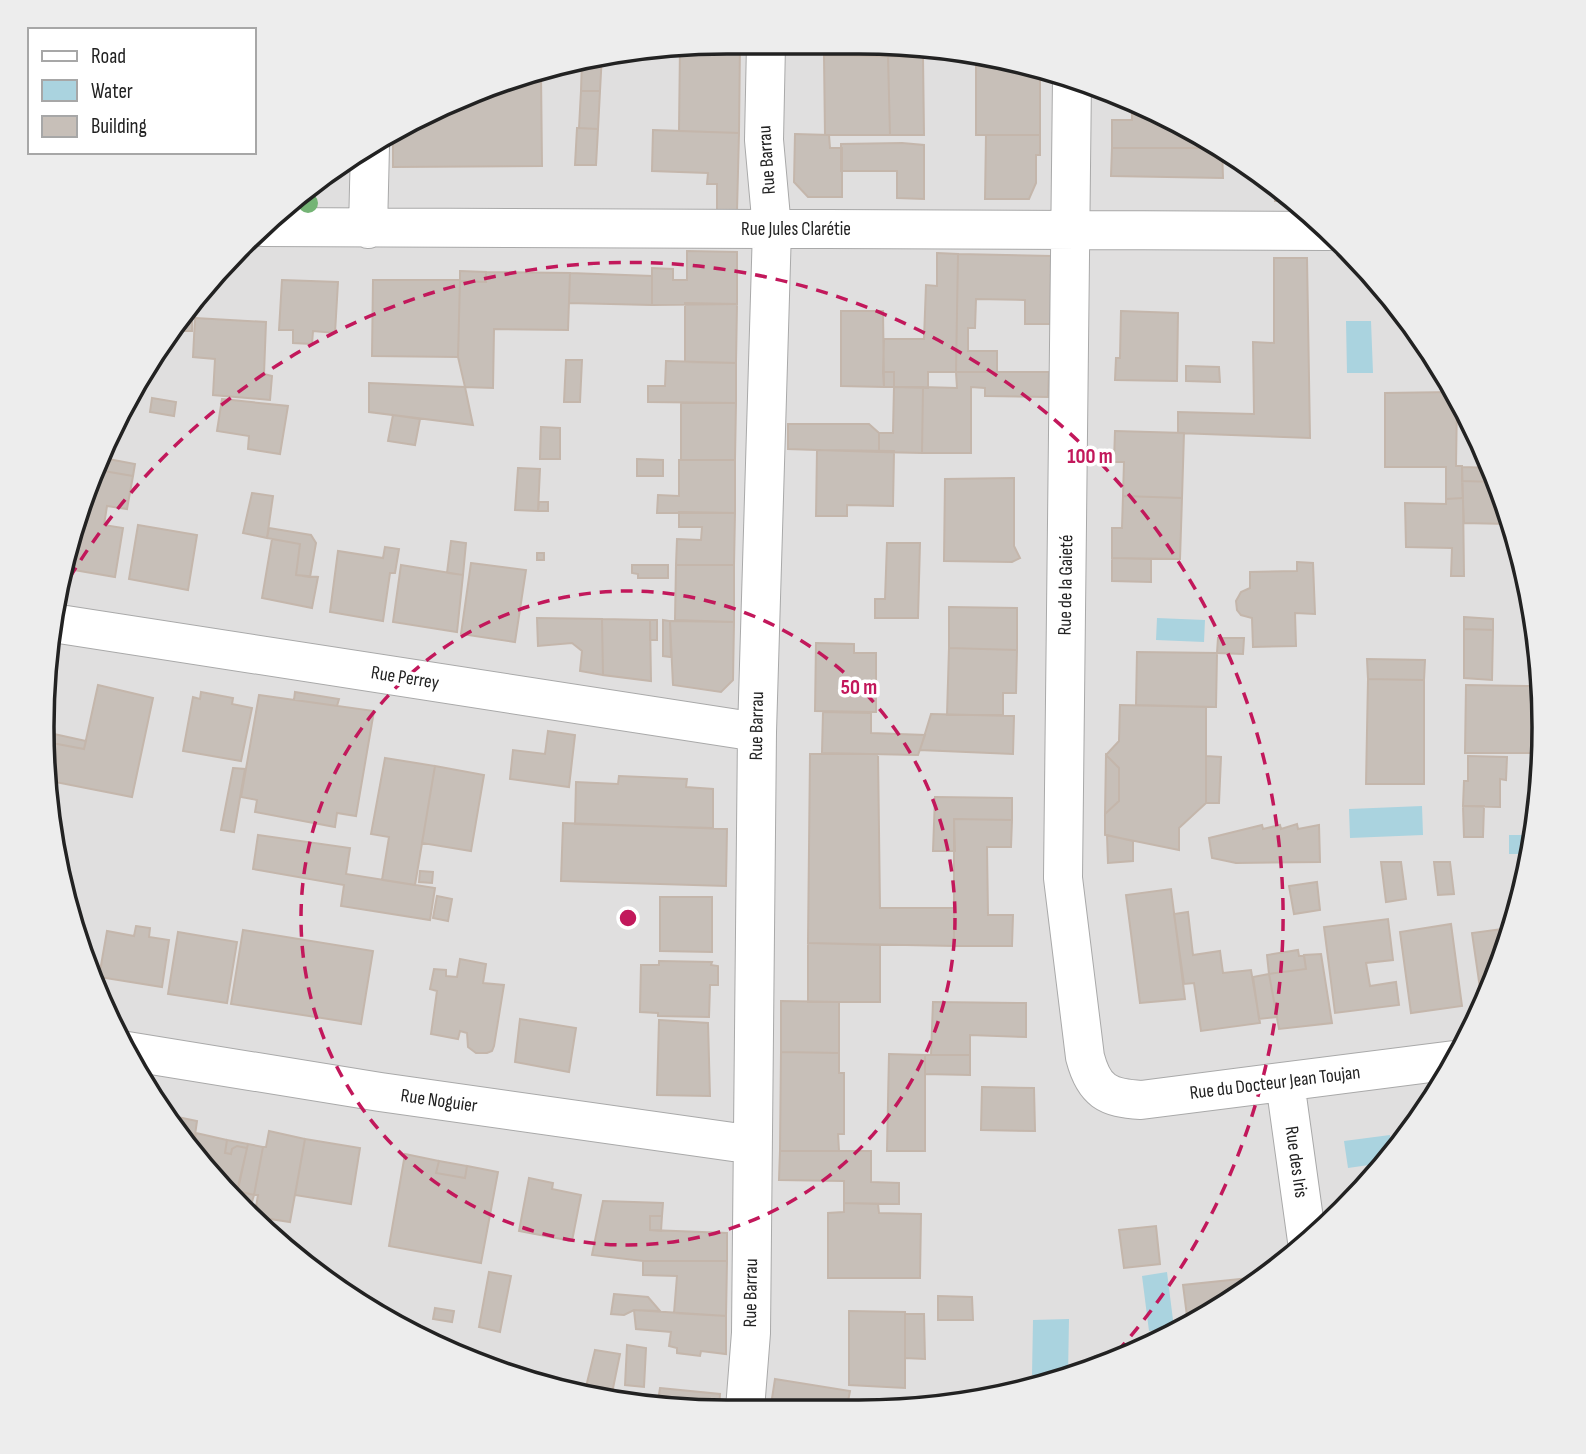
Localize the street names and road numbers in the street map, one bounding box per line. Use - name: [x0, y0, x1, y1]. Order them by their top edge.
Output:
- street label: Rue Barrau: [753, 125, 781, 195]
- street label: Rue Jules Clarétie: [741, 218, 851, 241]
- street label: Rue de la Gaieté: [1054, 534, 1078, 636]
- street label: Rue Perrey: [369, 661, 441, 695]
- street label: Rue Barrau: [745, 691, 769, 761]
- street label: Rue du Docteur Jean Toujan: [1188, 1061, 1362, 1105]
- street label: Rue Noguier: [399, 1084, 479, 1118]
- street label: Rue des Iris: [1280, 1125, 1312, 1200]
- street label: Rue Barrau: [739, 1258, 763, 1328]

